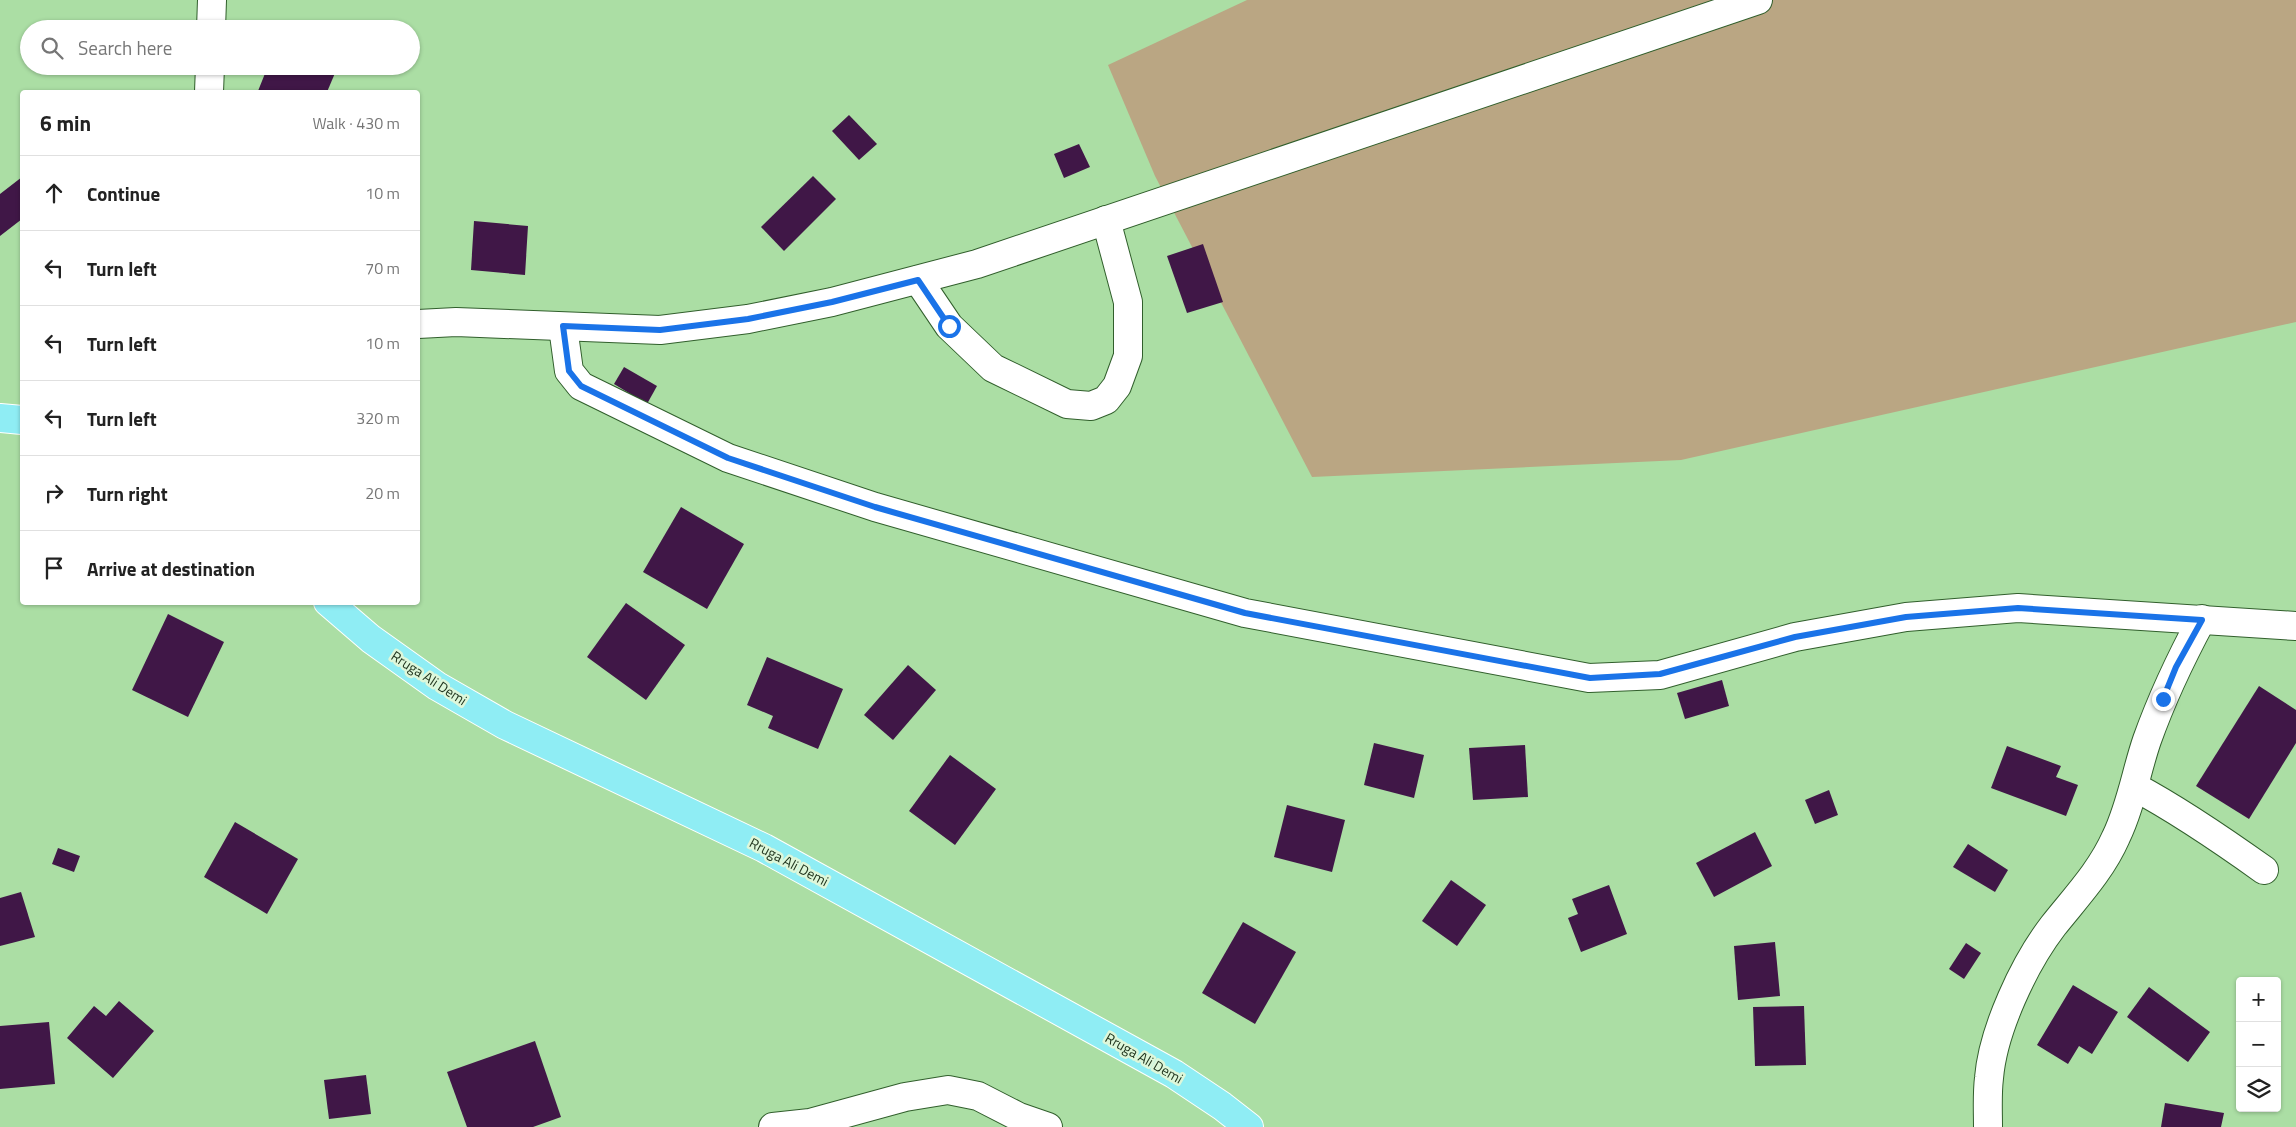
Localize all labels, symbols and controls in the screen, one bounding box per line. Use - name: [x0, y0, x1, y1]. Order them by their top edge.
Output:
- search box: [20, 20, 420, 75]
- text: Search here: [78, 33, 172, 62]
- icon: search: [38, 34, 66, 62]
- text: 6 min: [40, 107, 91, 139]
- text: Walk · 430 m: [312, 111, 400, 135]
- icon: ahead: [40, 179, 68, 207]
- text: Continue: [87, 179, 160, 208]
- text: 10 m: [365, 181, 400, 205]
- icon: left: [40, 254, 68, 282]
- text: Turn left: [87, 254, 157, 283]
- text: 70 m: [365, 256, 400, 280]
- route start: [938, 315, 961, 338]
- icon: left: [40, 329, 68, 357]
- text: Turn left: [87, 329, 157, 358]
- text: 10 m: [365, 331, 400, 355]
- icon: left: [40, 404, 68, 432]
- text: Turn left: [87, 404, 157, 433]
- text: 320 m: [356, 406, 400, 430]
- icon: right: [40, 479, 68, 507]
- text: Turn right: [87, 479, 168, 508]
- text: 20 m: [365, 481, 400, 505]
- icon: arrive: [40, 554, 68, 582]
- text: Arrive at destination: [87, 554, 255, 583]
- street label: Rruga Ali Demi: [387, 645, 471, 710]
- route end: [2152, 688, 2175, 711]
- street label: Rruga Ali Demi: [746, 832, 832, 891]
- map controls: [2236, 977, 2281, 1112]
- button: +: [2236, 977, 2281, 1022]
- button: −: [2236, 1022, 2281, 1067]
- street label: Rruga Ali Demi: [1101, 1027, 1187, 1088]
- button: layers: [2236, 1067, 2281, 1112]

